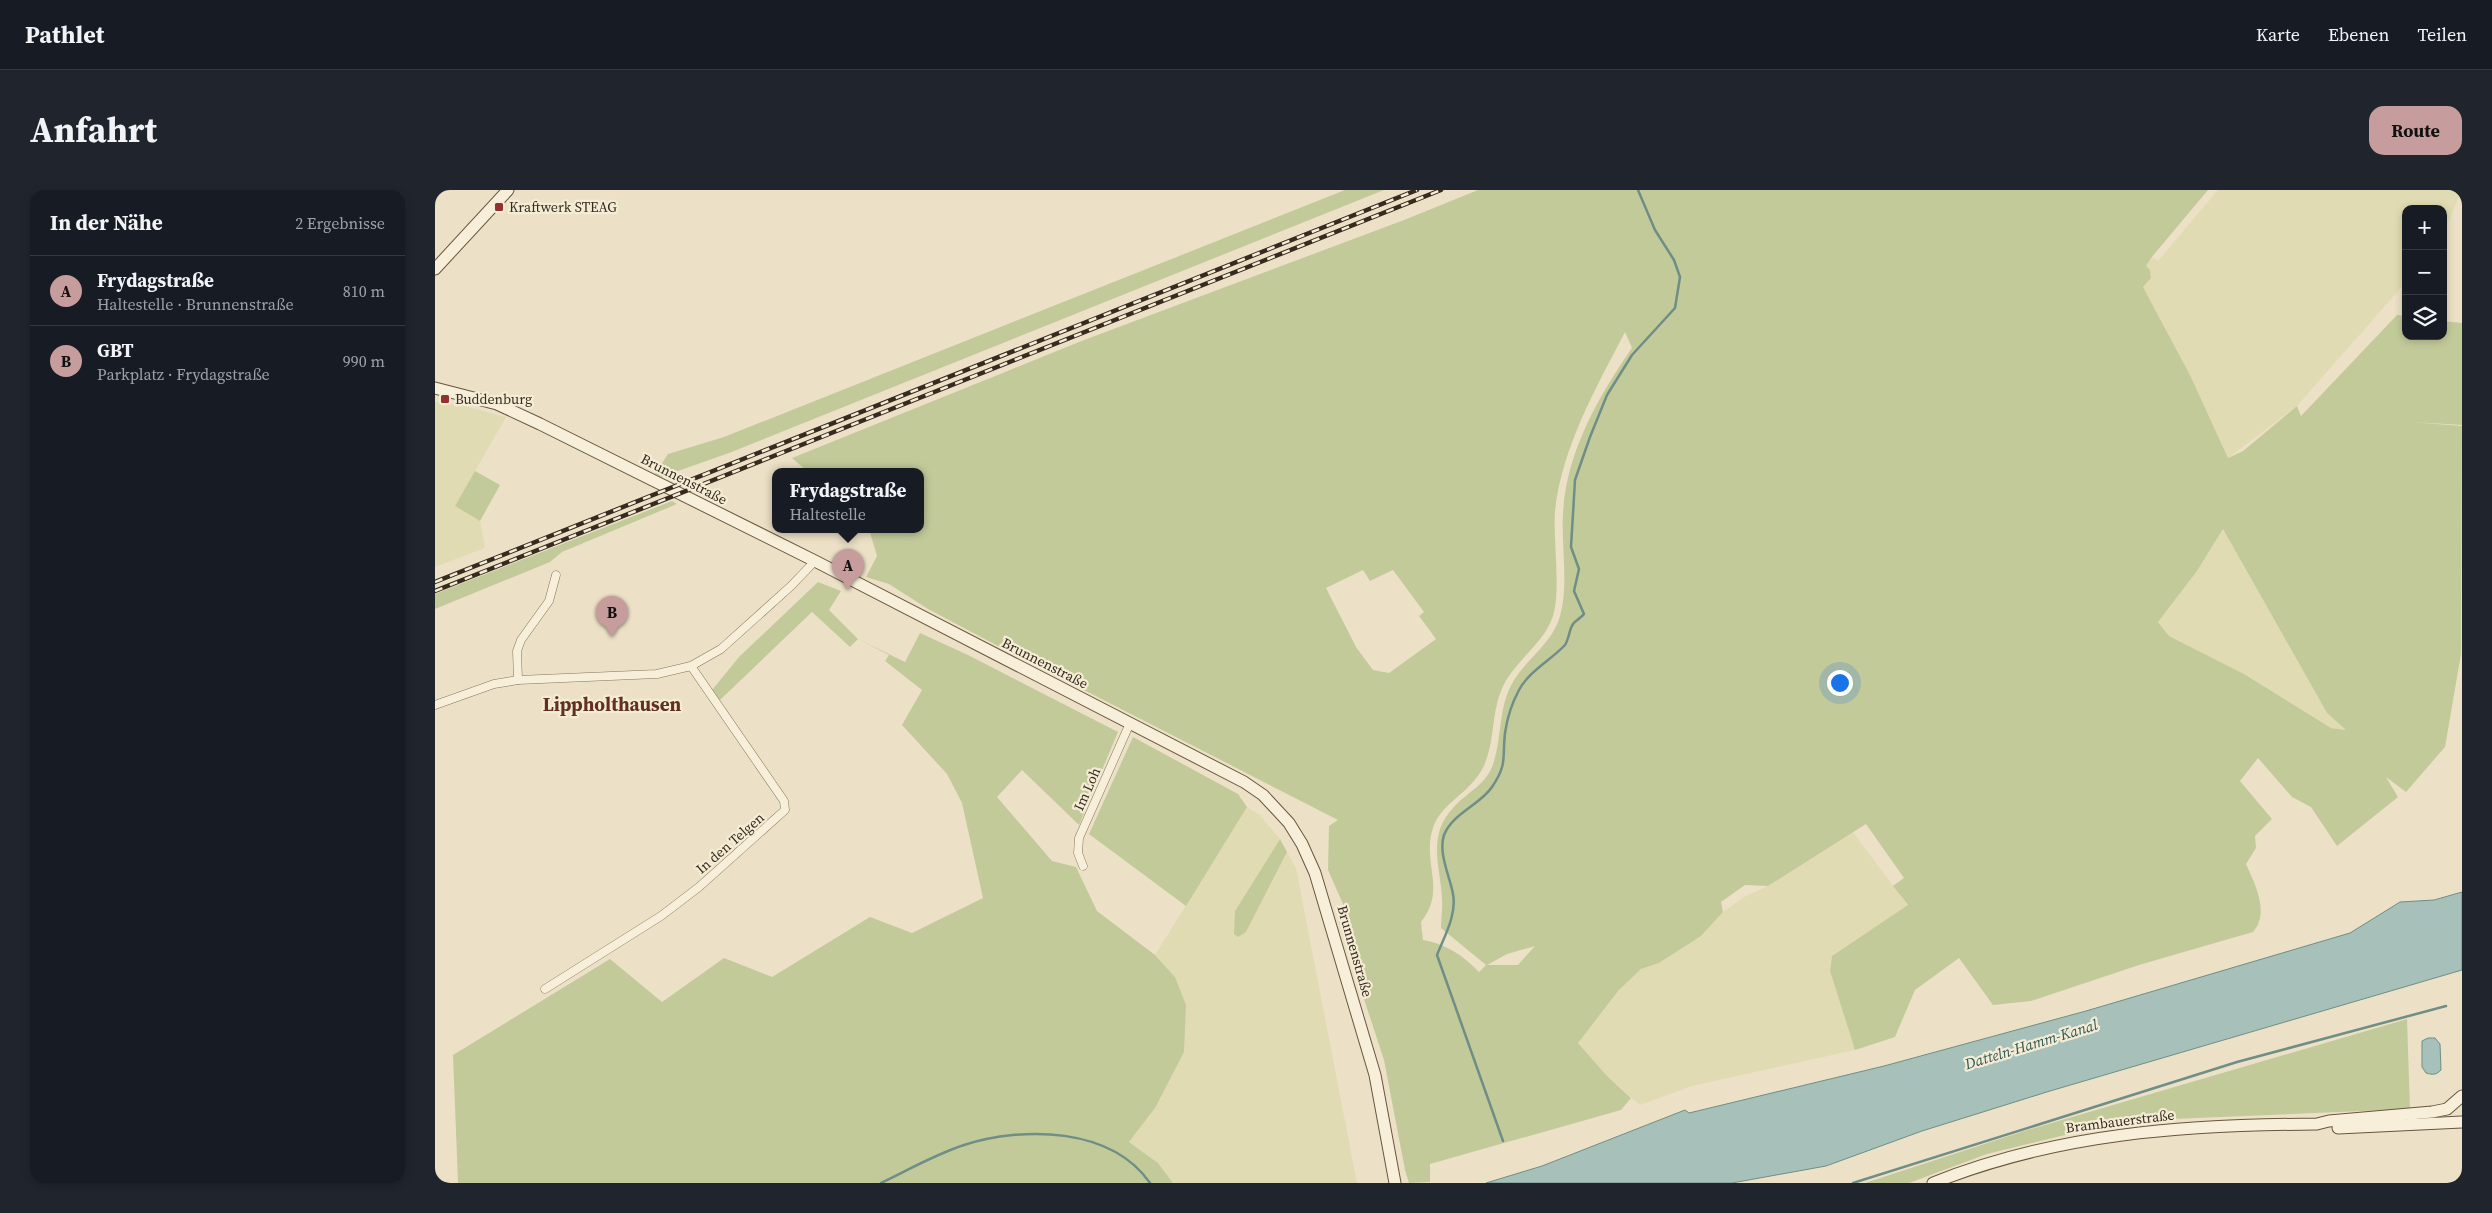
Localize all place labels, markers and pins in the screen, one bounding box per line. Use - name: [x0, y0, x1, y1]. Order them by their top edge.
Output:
- place label: Kraftwerk STEAG: [509, 197, 617, 217]
- marker: Kraftwerk STEAG: [493, 201, 505, 213]
- place label: Buddenburg: [455, 389, 532, 409]
- marker: Buddenburg: [439, 393, 451, 405]
- pin: A: [832, 549, 864, 590]
- pin: B: [596, 596, 628, 637]

